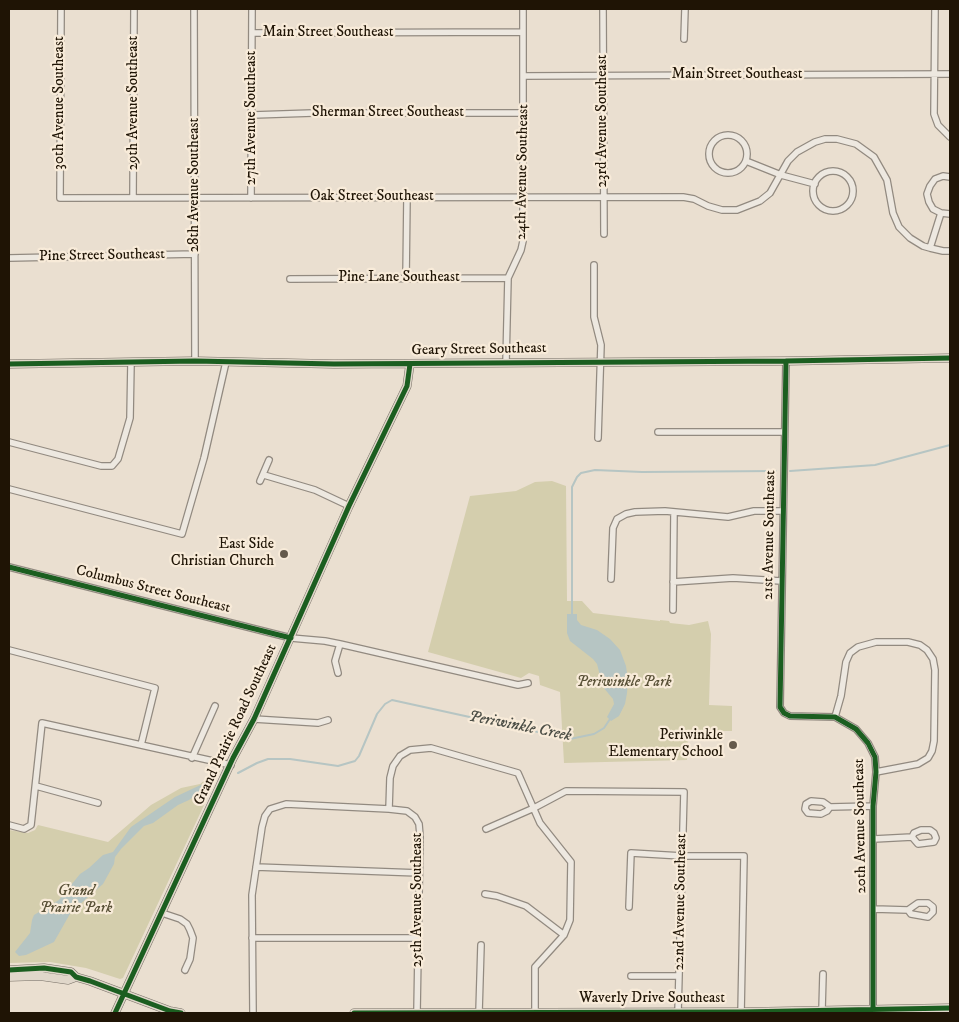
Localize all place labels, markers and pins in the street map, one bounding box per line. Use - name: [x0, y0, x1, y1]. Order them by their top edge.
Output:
- place label: East Side Christian Church: [171, 536, 274, 571]
- marker: East Side Christian Church: [278, 548, 290, 560]
- place label: Periwinkle Elementary School: [608, 727, 723, 762]
- marker: Periwinkle Elementary School: [727, 739, 739, 751]

